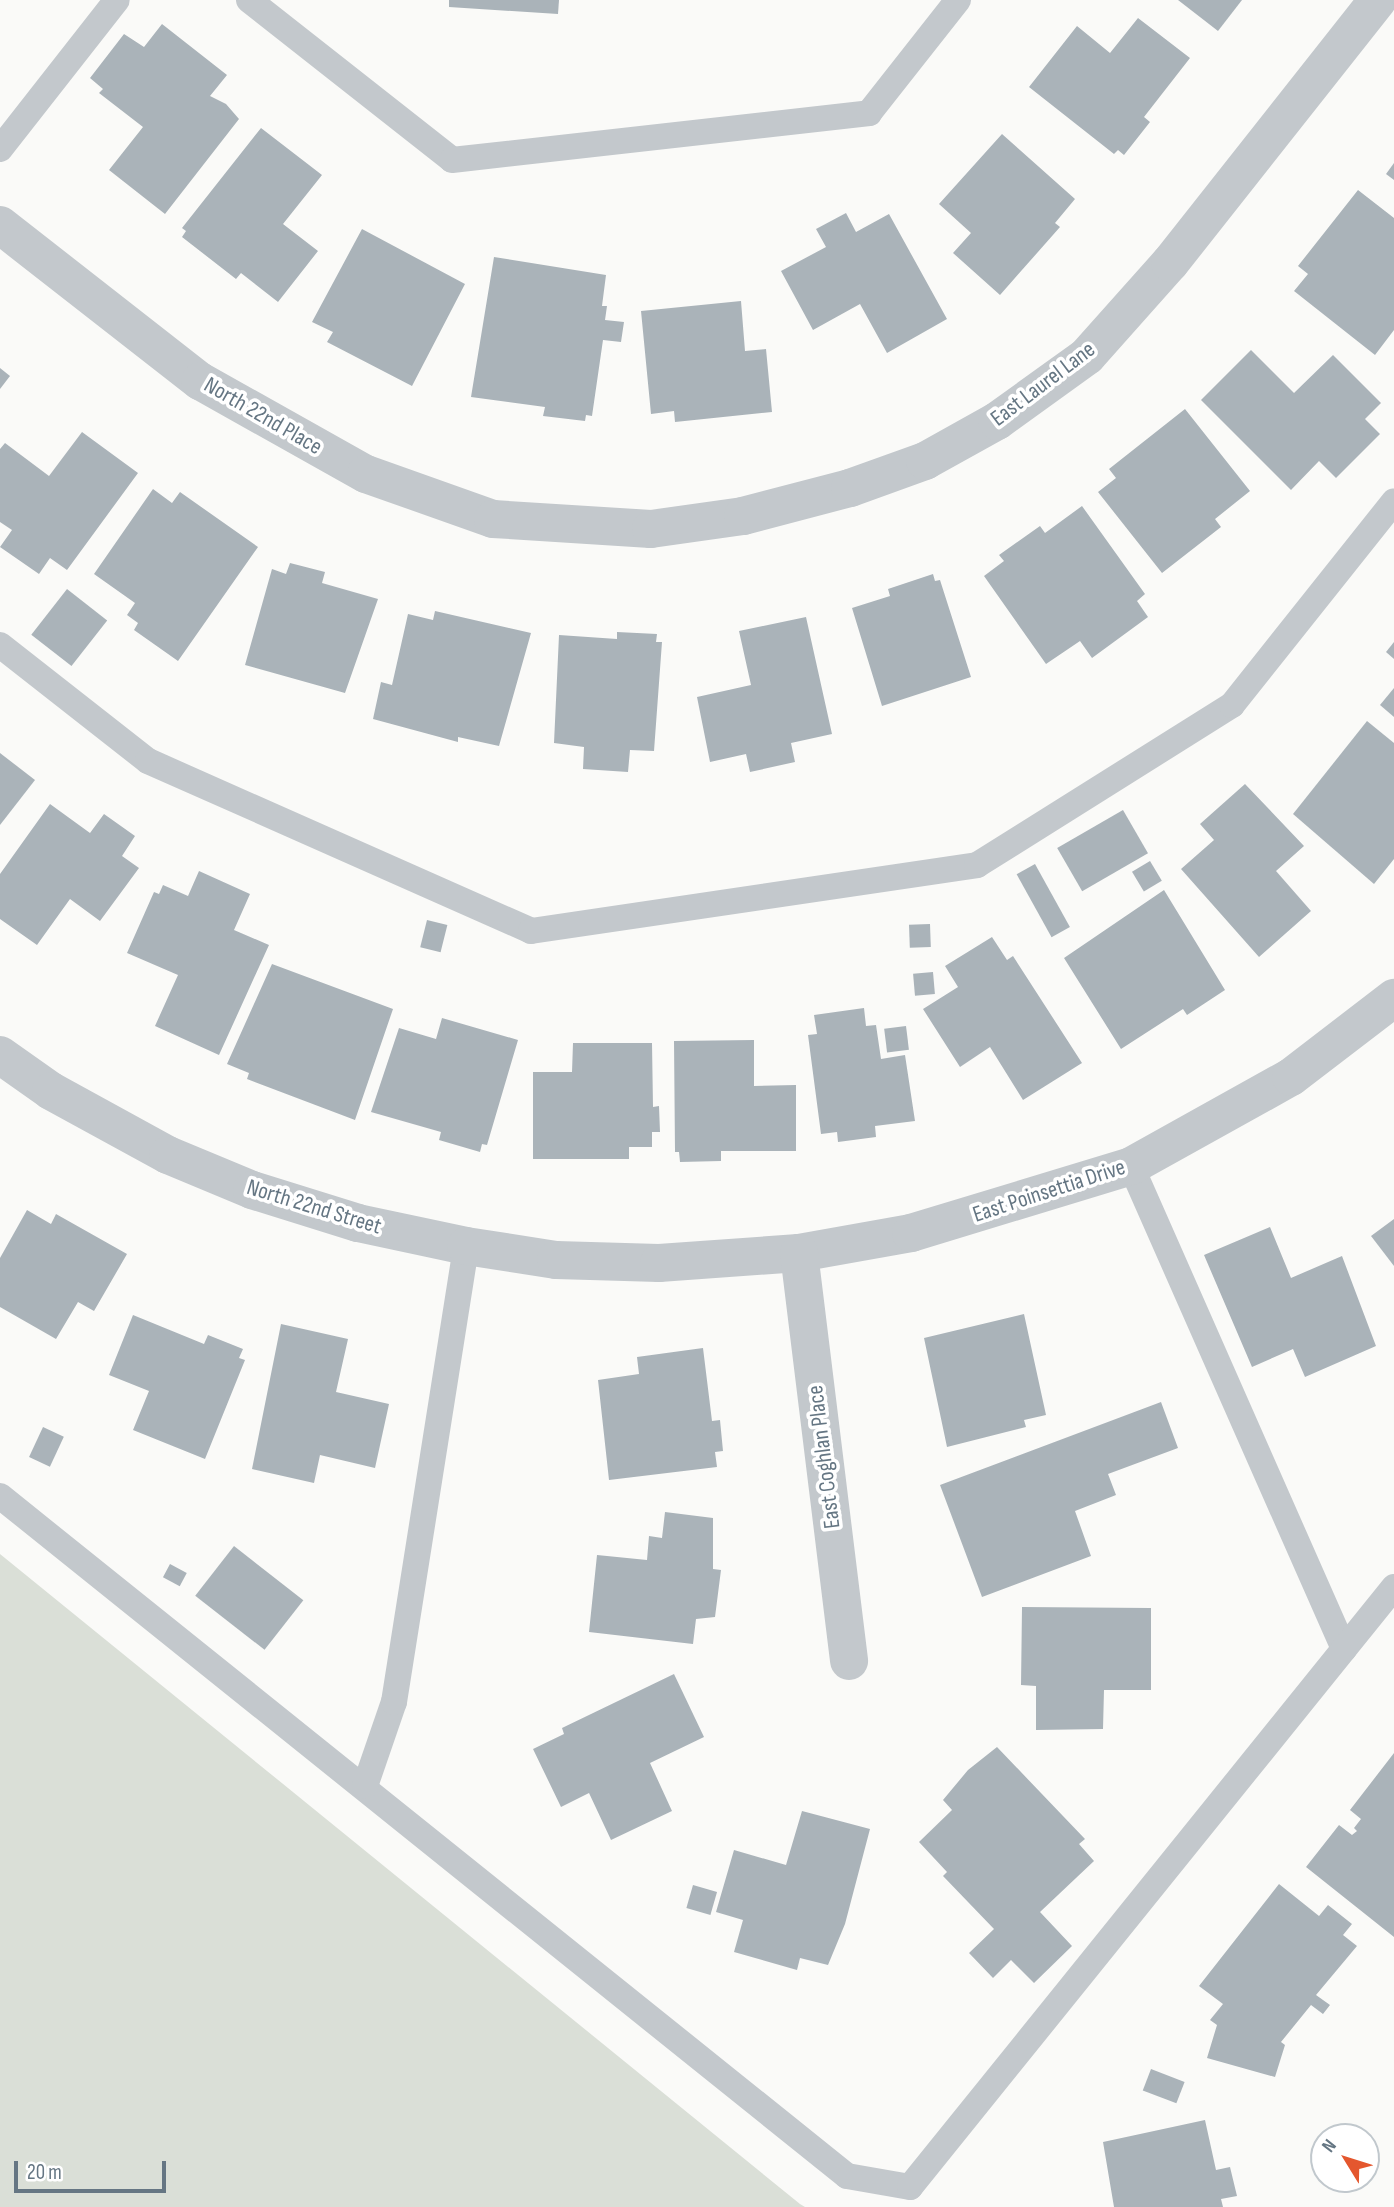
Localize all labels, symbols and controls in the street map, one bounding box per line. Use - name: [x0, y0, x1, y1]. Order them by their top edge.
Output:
- street label: East Laurel Lane: [985, 336, 1101, 432]
- street label: North 22nd Place: [199, 371, 327, 461]
- street label: East Poinsettia Drive: [969, 1153, 1129, 1229]
- street label: North 22nd Street: [243, 1173, 385, 1241]
- street label: East Coghlan Place: [802, 1384, 846, 1530]
- north arrow: [1310, 2123, 1380, 2193]
- text: N: [1317, 2135, 1342, 2157]
- scale bar: [18, 2148, 170, 2192]
- text: 20 m: [27, 2160, 62, 2185]

